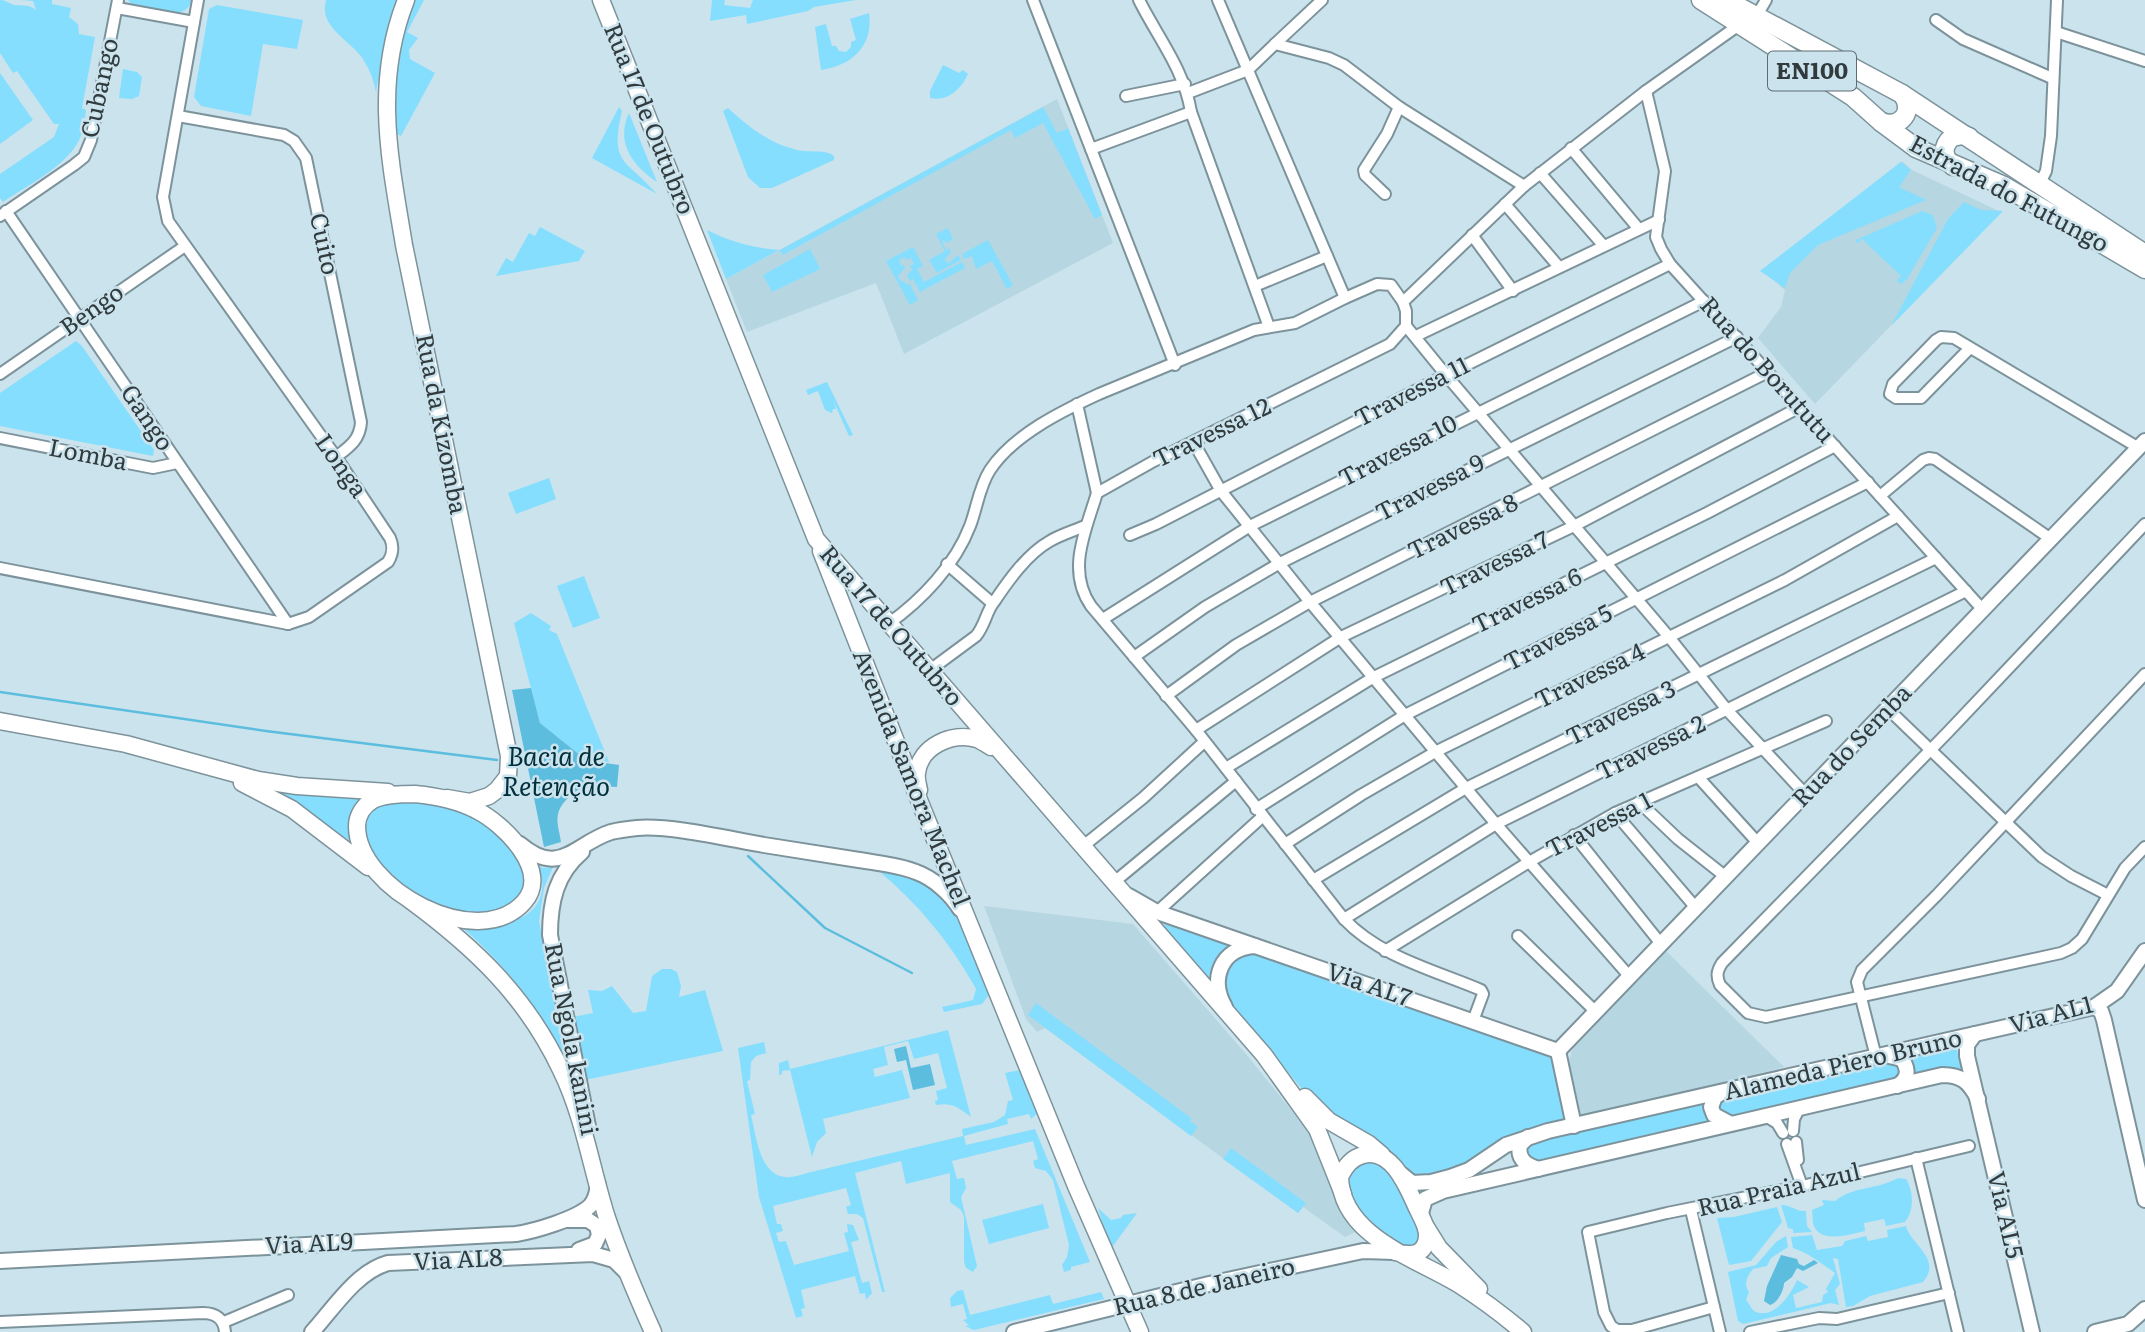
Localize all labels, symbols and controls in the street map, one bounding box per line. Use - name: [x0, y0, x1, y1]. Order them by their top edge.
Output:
- street label: Rua 17 de Outubro: [597, 17, 706, 219]
- street label: Cubango: [70, 34, 125, 141]
- road number: EN100: [1768, 52, 1856, 90]
- street label: Estrada do Futungo: [1904, 124, 2116, 259]
- street label: Cuito: [303, 209, 350, 278]
- street label: Bengo: [51, 273, 130, 343]
- street label: Rua do Borututu: [1693, 287, 1844, 449]
- street label: Rua da Kizomba: [409, 330, 478, 517]
- street label: Travessa 11: [1347, 346, 1475, 434]
- street label: Gango: [114, 376, 184, 457]
- street label: Travessa 12: [1146, 387, 1276, 474]
- street label: Travessa 10: [1331, 404, 1462, 494]
- street label: Longa: [308, 425, 378, 504]
- street label: Lomba: [46, 428, 131, 477]
- street label: Travessa 9: [1368, 443, 1489, 528]
- street label: Travessa 8: [1401, 483, 1523, 567]
- street label: Travessa 7: [1433, 520, 1554, 603]
- street label: Rua 17 de Outubro: [813, 536, 973, 713]
- street label: Travessa 6: [1465, 557, 1587, 640]
- street label: Travessa 5: [1496, 593, 1617, 678]
- street label: Travessa 4: [1528, 632, 1650, 716]
- street label: Avenida Samora Machel: [846, 643, 981, 911]
- street label: Travessa 3: [1559, 669, 1681, 752]
- street label: Rua do Semba: [1782, 675, 1918, 814]
- street label: Travessa 2: [1589, 704, 1710, 787]
- water label: Bacia de Retenção: [502, 735, 610, 804]
- street label: Travessa 1: [1539, 781, 1657, 865]
- street label: Rua Ngola kanini: [538, 939, 609, 1138]
- street label: Via AL7: [1322, 952, 1417, 1014]
- street label: Via AL1: [2004, 985, 2097, 1041]
- street label: Alameda Piero Bruno: [1720, 1018, 1965, 1107]
- street label: Rua Praia Azul: [1693, 1152, 1863, 1223]
- street label: Via AL5: [1980, 1168, 2034, 1261]
- street label: Via AL9: [264, 1222, 354, 1261]
- street label: Via AL8: [412, 1238, 503, 1277]
- street label: Rua 8 de Janeiro: [1109, 1247, 1298, 1322]

